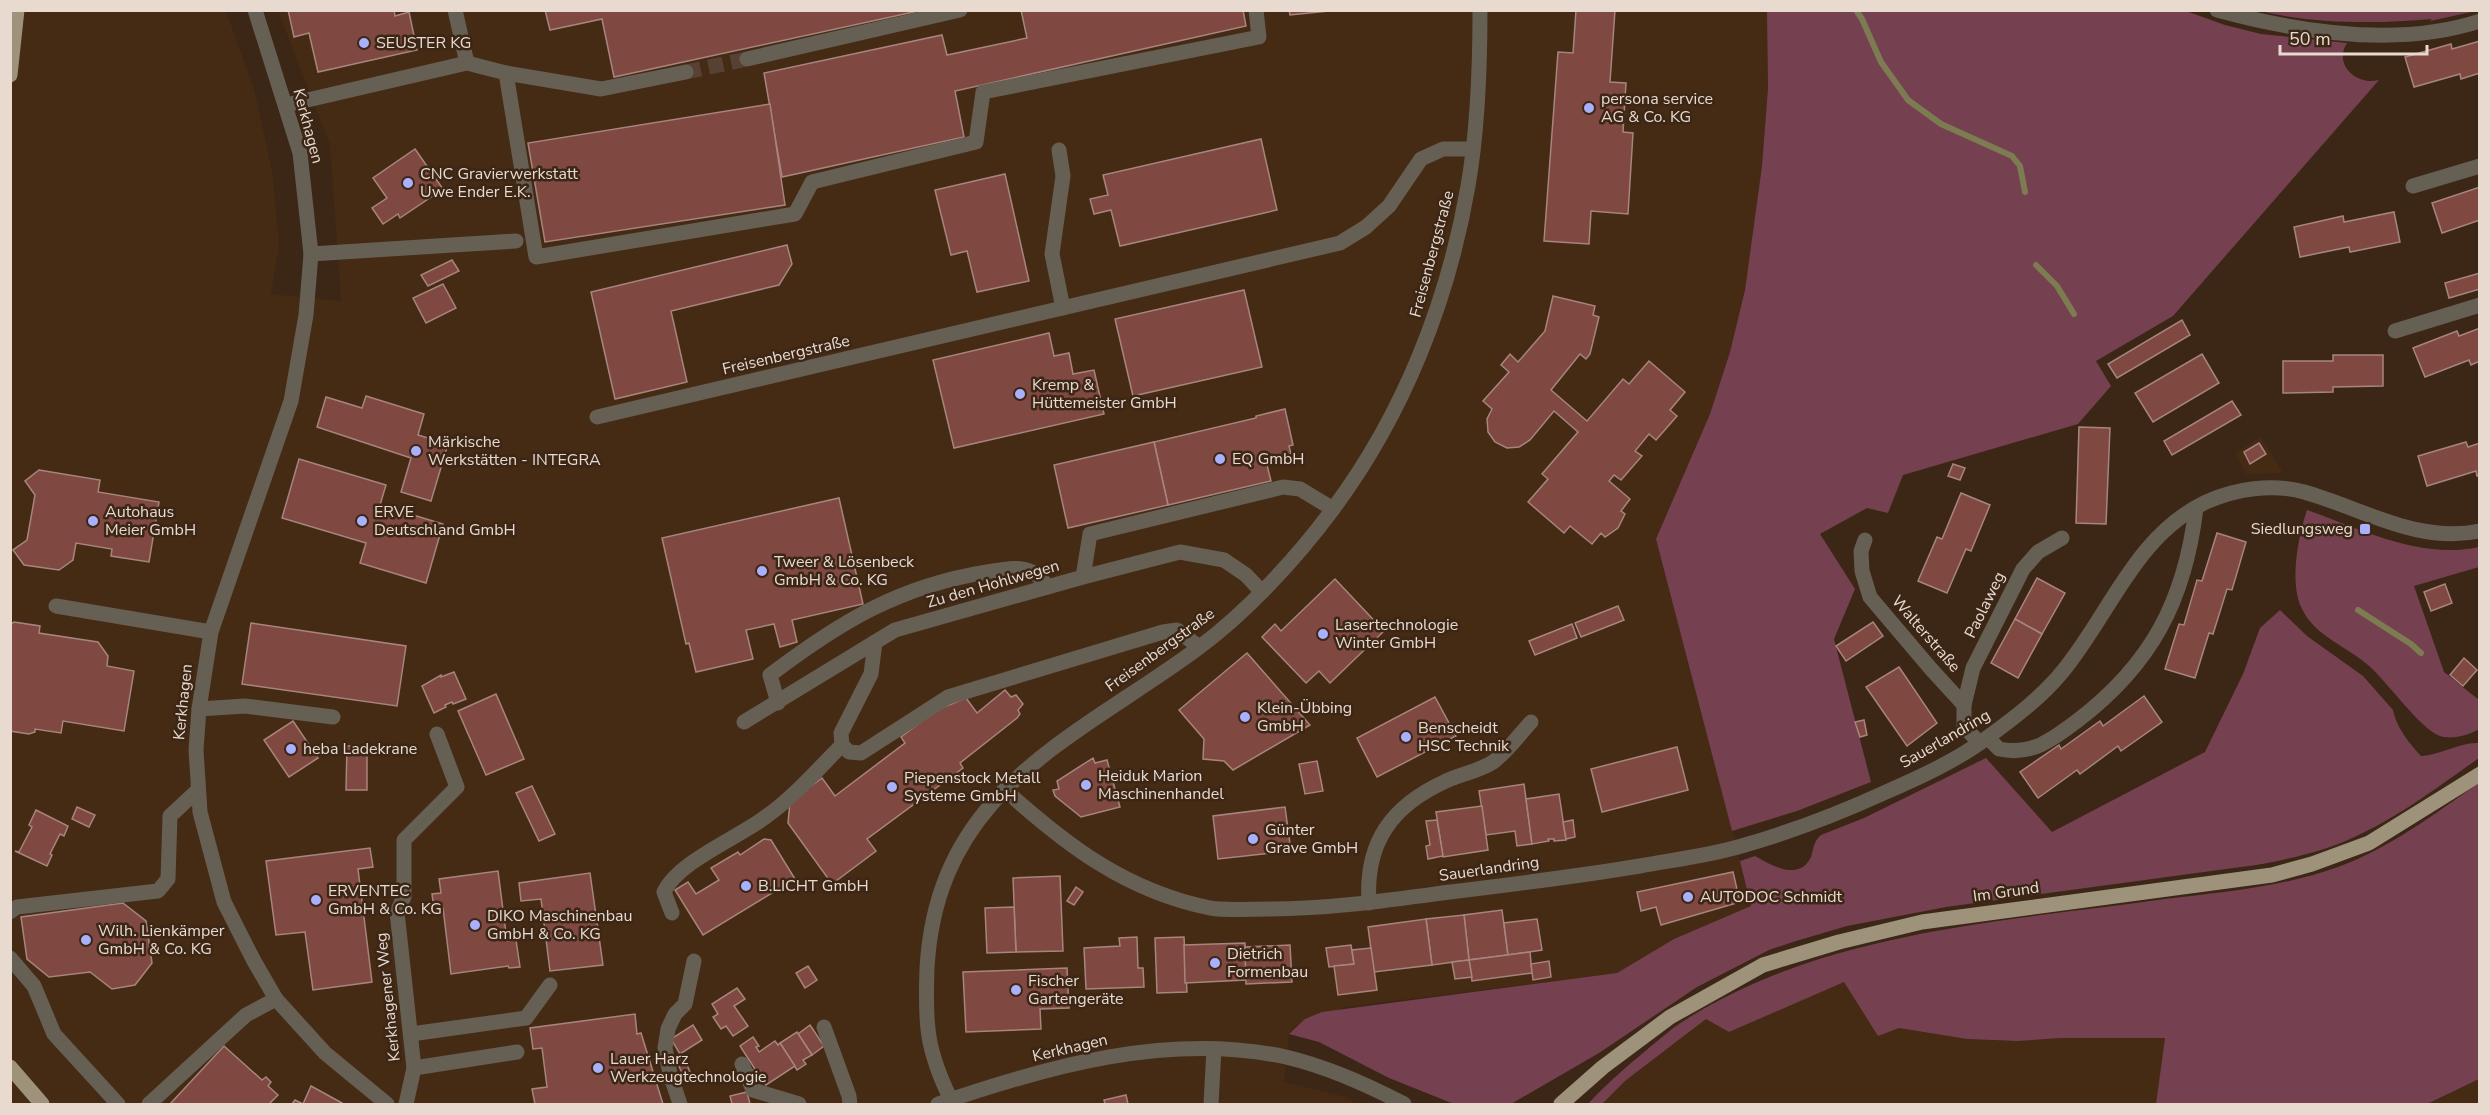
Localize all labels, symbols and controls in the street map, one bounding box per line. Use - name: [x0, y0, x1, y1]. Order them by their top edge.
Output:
- scale bar: [2280, 18, 2427, 56]
- text: 50 m: [2289, 27, 2331, 51]
- place label: SEUSTER KG: [376, 32, 471, 54]
- marker: SEUSTER KG: [357, 36, 371, 50]
- street label: Kerkhagen: [287, 86, 329, 166]
- place label: persona service AG & Co. KG: [1601, 88, 1713, 128]
- marker: persona service AG & Co. KG: [1582, 101, 1596, 115]
- place label: CNC Gravierwerkstatt Uwe Ender E.K.: [420, 163, 578, 203]
- marker: CNC Gravierwerkstatt Uwe Ender E.K.: [401, 176, 415, 190]
- street label: Freisenbergstraße: [1405, 188, 1459, 320]
- street label: Freisenbergstraße: [720, 330, 852, 380]
- place label: Kremp & Hüttemeister GmbH: [1032, 374, 1177, 414]
- marker: Kremp & Hüttemeister GmbH: [1013, 387, 1027, 401]
- place label: Märkische Werkstätten - INTEGRA: [428, 431, 601, 471]
- marker: Märkische Werkstätten - INTEGRA: [409, 444, 423, 458]
- place label: EQ GmbH: [1232, 448, 1304, 470]
- marker: EQ GmbH: [1213, 452, 1227, 466]
- place label: Autohaus Meier GmbH: [105, 501, 196, 541]
- place label: ERVE Deutschland GmbH: [374, 501, 516, 541]
- marker: Autohaus Meier GmbH: [86, 514, 100, 528]
- marker: ERVE Deutschland GmbH: [355, 514, 369, 528]
- place label: Siedlungsweg: [2251, 518, 2353, 540]
- marker: Siedlungsweg: [2358, 522, 2372, 536]
- place label: Tweer & Lösenbeck GmbH & Co. KG: [774, 551, 915, 591]
- street label: Zu den Hohlwegen: [924, 555, 1062, 613]
- marker: Tweer & Lösenbeck GmbH & Co. KG: [755, 564, 769, 578]
- street label: Paolaweg: [1959, 568, 2011, 642]
- street label: Walterstraße: [1886, 591, 1966, 677]
- street label: Freisenbergstraße: [1101, 603, 1219, 697]
- place label: Lasertechnologie Winter GmbH: [1335, 614, 1458, 654]
- marker: Lasertechnologie Winter GmbH: [1316, 627, 1330, 641]
- street label: Kerkhagen: [168, 663, 198, 741]
- place label: Klein-Übbing GmbH: [1257, 697, 1352, 737]
- street label: Sauerlandring: [1896, 704, 1994, 774]
- marker: Klein-Übbing GmbH: [1238, 710, 1252, 724]
- place label: Benscheidt HSC Technik: [1418, 717, 1510, 757]
- marker: Benscheidt HSC Technik: [1399, 730, 1413, 744]
- place label: heba Ladekrane: [303, 738, 417, 760]
- marker: heba Ladekrane: [284, 742, 298, 756]
- place label: Heiduk Marion Maschinenhandel: [1098, 765, 1224, 805]
- place label: Piepenstock Metall Systeme GmbH: [904, 767, 1041, 807]
- marker: Heiduk Marion Maschinenhandel: [1079, 778, 1093, 792]
- marker: Piepenstock Metall Systeme GmbH: [885, 780, 899, 794]
- place label: Günter Grave GmbH: [1265, 819, 1358, 859]
- marker: Günter Grave GmbH: [1246, 832, 1260, 846]
- street label: Sauerlandring: [1437, 851, 1541, 887]
- place label: B.LICHT GmbH: [758, 875, 869, 897]
- street label: Im Grund: [1971, 876, 2041, 908]
- marker: B.LICHT GmbH: [739, 879, 753, 893]
- place label: ERVENTEC GmbH & Co. KG: [328, 880, 442, 920]
- place label: AUTODOC Schmidt: [1700, 886, 1843, 908]
- marker: AUTODOC Schmidt: [1681, 890, 1695, 904]
- marker: ERVENTEC GmbH & Co. KG: [309, 893, 323, 907]
- place label: DIKO Maschinenbau GmbH & Co. KG: [487, 905, 632, 945]
- marker: DIKO Maschinenbau GmbH & Co. KG: [468, 918, 482, 932]
- place label: Wilh. Lienkämper GmbH & Co. KG: [98, 920, 225, 960]
- street label: Kerkhagener Weg: [370, 931, 406, 1063]
- marker: Wilh. Lienkämper GmbH & Co. KG: [79, 933, 93, 947]
- place label: Dietrich Formenbau: [1227, 943, 1308, 983]
- marker: Dietrich Formenbau: [1208, 956, 1222, 970]
- place label: Fischer Gartengeräte: [1028, 970, 1123, 1010]
- marker: Fischer Gartengeräte: [1009, 983, 1023, 997]
- street label: Kerkhagen: [1030, 1029, 1110, 1067]
- place label: Lauer Harz Werkzeugtechnologie: [610, 1048, 767, 1088]
- marker: Lauer Harz Werkzeugtechnologie: [591, 1061, 605, 1075]

